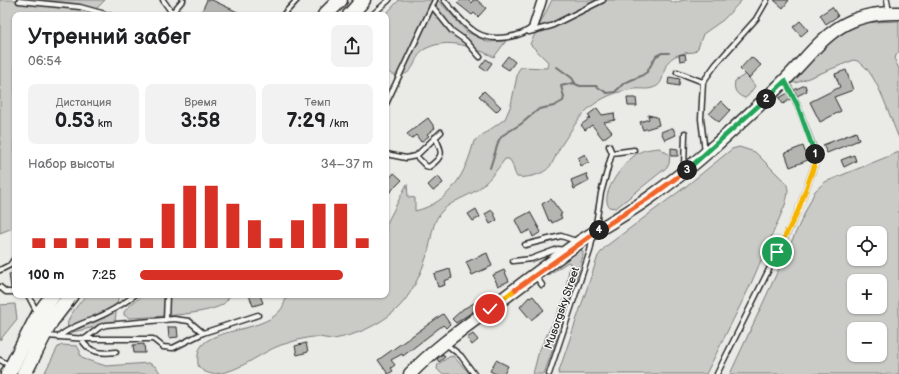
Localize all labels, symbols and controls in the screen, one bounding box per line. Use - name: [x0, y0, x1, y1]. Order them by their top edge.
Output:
- text: Утренний забег: [28, 24, 191, 51]
- button: share: [331, 25, 373, 67]
- text: 06:54: [28, 53, 62, 69]
- pin: 2: [756, 89, 776, 109]
- text: 2: [763, 92, 769, 105]
- text: Дистанция: [56, 96, 111, 109]
- text: Время: [184, 96, 217, 109]
- text: Темп: [304, 96, 331, 109]
- text: 0.53: [55, 109, 95, 133]
- text: 3:58: [180, 109, 221, 133]
- text: 7:29: [287, 109, 326, 133]
- text: km: [95, 117, 112, 130]
- text: /km: [326, 117, 348, 130]
- pin: 1: [805, 144, 825, 164]
- text: 1: [813, 147, 817, 160]
- text: Набор высоты: [28, 156, 115, 172]
- text: 34–37 m: [321, 156, 373, 172]
- pin: 3: [677, 160, 697, 180]
- text: 3: [684, 163, 690, 176]
- pin: 4: [589, 220, 609, 240]
- text: 4: [596, 223, 602, 236]
- map controls: [847, 226, 887, 362]
- button: locate: [847, 226, 887, 266]
- pin: [760, 235, 794, 269]
- icon: arrive: [766, 241, 788, 263]
- street label: Musorgsky Street: [542, 265, 582, 351]
- text: 100 m: [28, 267, 64, 283]
- text: 7:25: [92, 267, 116, 283]
- button: +: [847, 274, 887, 314]
- pin: [473, 292, 507, 326]
- icon: check: [479, 298, 501, 320]
- button: −: [847, 322, 887, 362]

